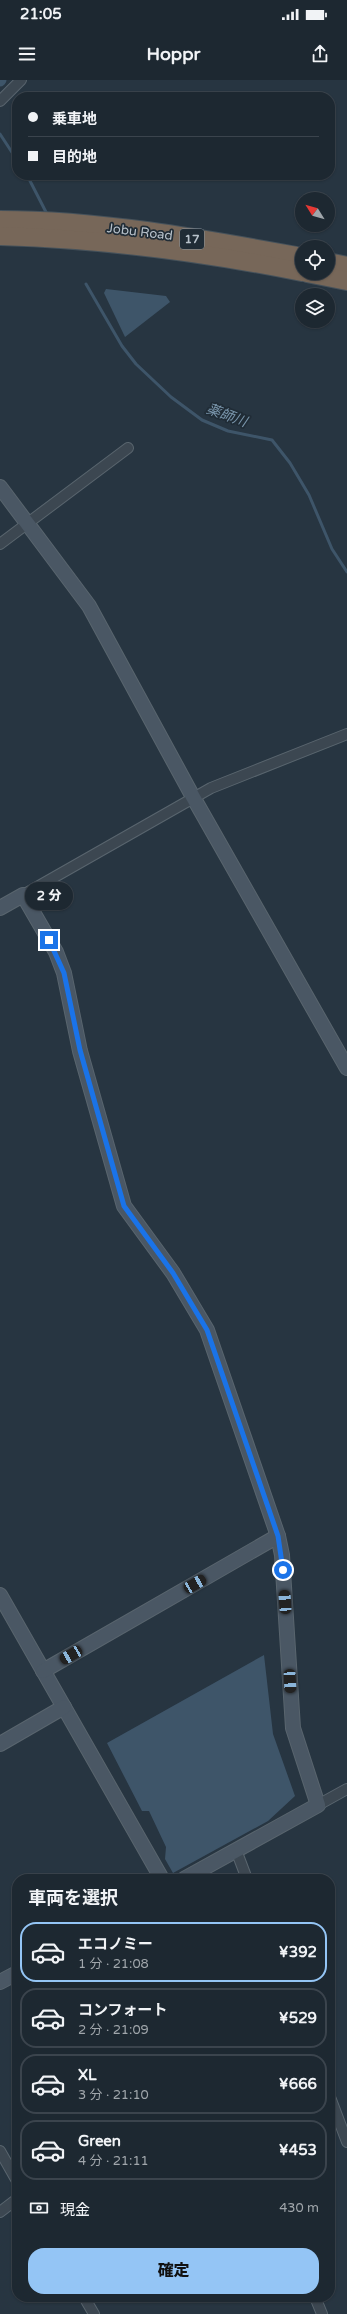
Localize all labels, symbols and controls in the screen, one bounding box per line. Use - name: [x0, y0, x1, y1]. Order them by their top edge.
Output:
- text: 21:05: [20, 5, 62, 23]
- icon: menu: [16, 43, 38, 65]
- text: Hoppr: [147, 43, 200, 65]
- icon: share: [309, 43, 331, 65]
- text: 乗車地: [52, 110, 97, 128]
- text: 目的地: [52, 148, 97, 166]
- north arrow: [295, 192, 335, 232]
- map controls: [295, 192, 335, 328]
- street label: Jobu Road: [106, 220, 174, 244]
- road number: 17: [180, 229, 204, 249]
- button: locate: [295, 240, 335, 280]
- button: layers: [295, 288, 335, 328]
- water label: 薬師川: [204, 400, 251, 431]
- callout: 2 分: [25, 882, 73, 910]
- text: 2 分: [37, 888, 61, 904]
- route end: [40, 931, 58, 949]
- route start: [274, 1561, 292, 1579]
- car: [182, 1573, 208, 1595]
- car: [278, 1590, 292, 1614]
- car: [58, 1644, 84, 1666]
- car: [283, 1669, 297, 1693]
- text: 車両を選択: [28, 1887, 118, 1909]
- icon: car: [30, 1934, 66, 1970]
- text: エコノミー: [78, 1935, 153, 1953]
- text: ¥392: [279, 1943, 317, 1961]
- text: 1 分 · 21:08: [78, 1956, 149, 1972]
- icon: car: [30, 2000, 66, 2036]
- text: コンフォート: [78, 2001, 168, 2019]
- text: ¥529: [279, 2009, 317, 2027]
- text: 2 分 · 21:09: [78, 2022, 149, 2038]
- icon: car: [30, 2066, 66, 2102]
- text: XL: [78, 2066, 97, 2084]
- text: ¥666: [279, 2075, 317, 2093]
- text: 3 分 · 21:10: [78, 2087, 149, 2103]
- icon: car: [30, 2132, 66, 2168]
- text: Green: [78, 2132, 121, 2150]
- text: ¥453: [279, 2141, 317, 2159]
- text: 4 分 · 21:11: [78, 2153, 149, 2169]
- icon: cash: [28, 2197, 50, 2219]
- text: 430 m: [279, 2200, 319, 2216]
- text: 現金: [60, 2201, 90, 2219]
- button: 確定: [28, 2248, 319, 2294]

